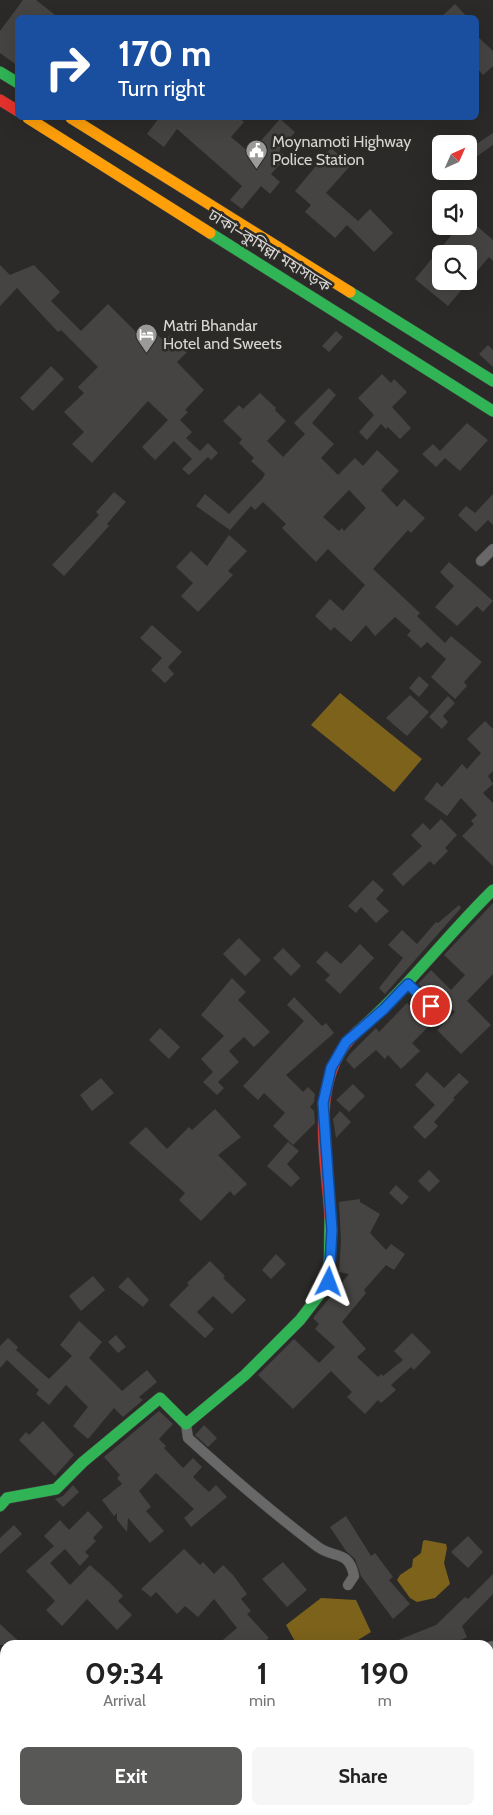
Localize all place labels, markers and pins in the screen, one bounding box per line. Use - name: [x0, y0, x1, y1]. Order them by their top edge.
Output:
- place label: Moynamoti Highway Police Station: [272, 132, 411, 169]
- public building icon: Moynamoti Highway Police Station: [244, 138, 268, 169]
- place label: Matri Bhandar Hotel and Sweets: [163, 316, 282, 353]
- hotel icon: Matri Bhandar Hotel and Sweets: [135, 322, 159, 353]
- pin: [410, 985, 452, 1027]

